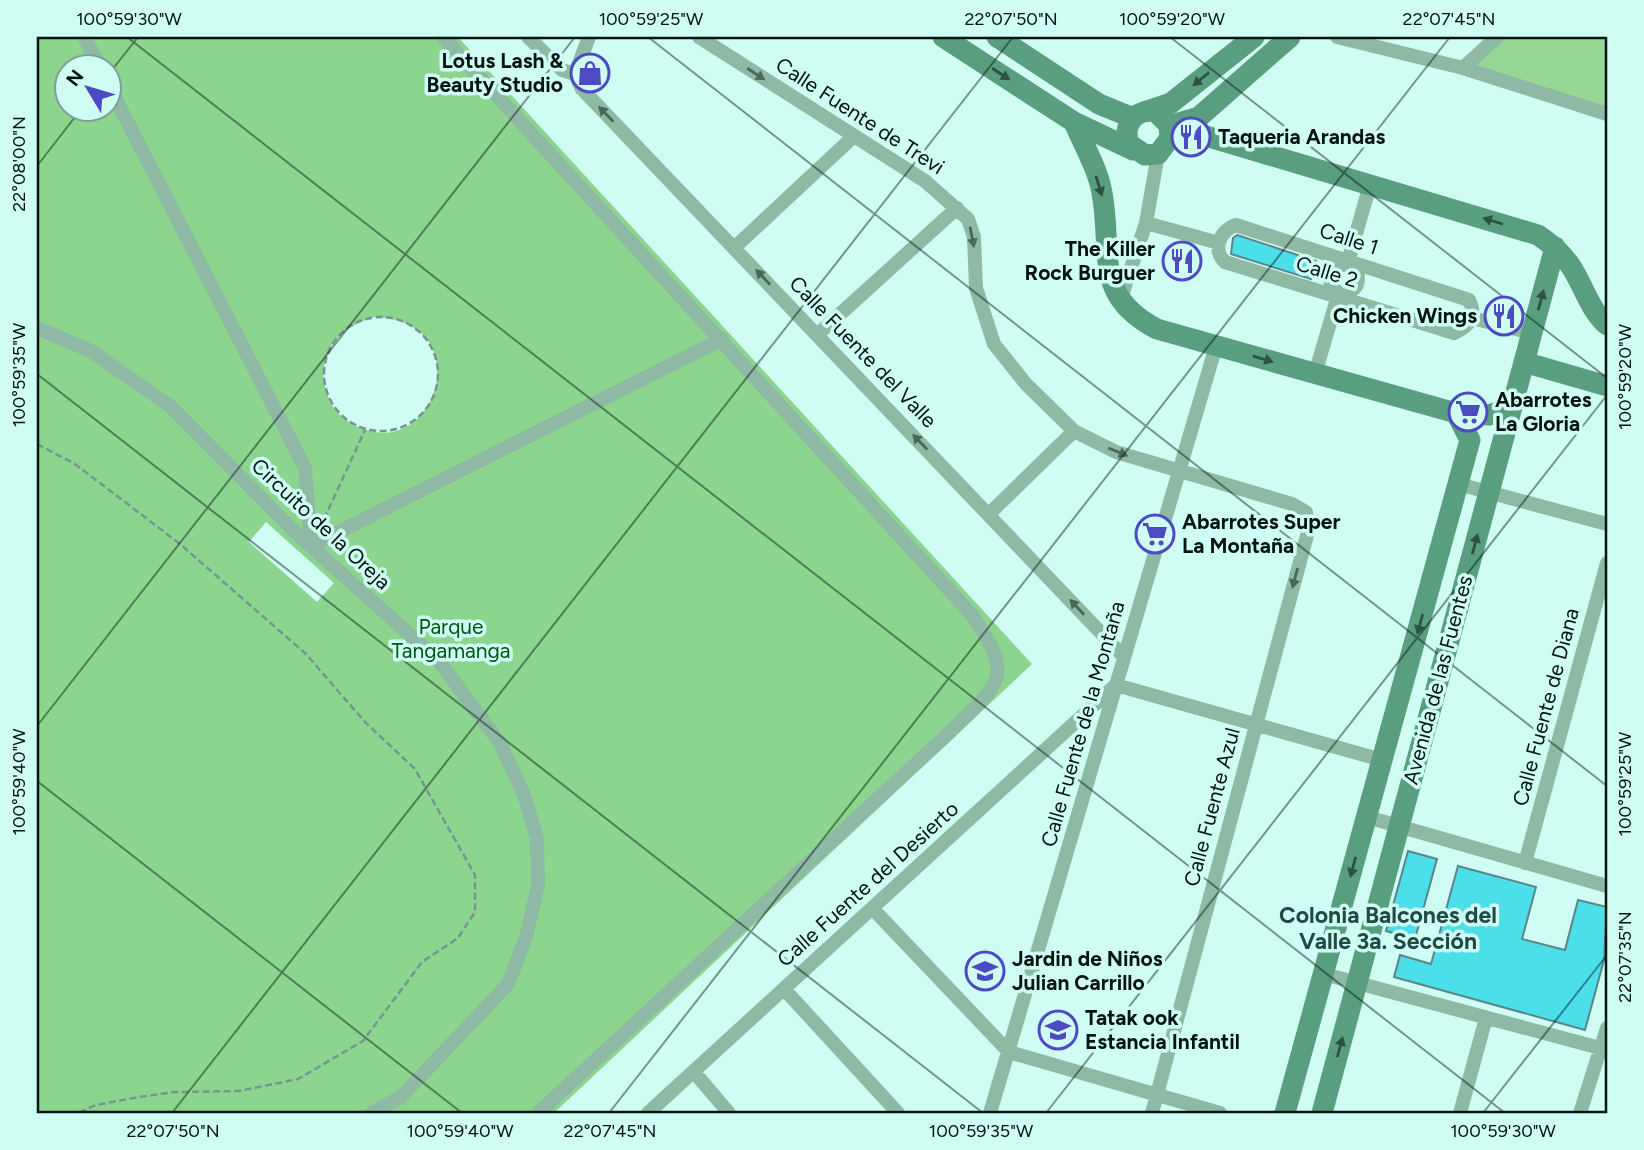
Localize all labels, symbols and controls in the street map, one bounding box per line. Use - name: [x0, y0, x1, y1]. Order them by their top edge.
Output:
- text: 100°59'30"W: [76, 8, 183, 30]
- text: 100°59'25"W: [599, 8, 704, 30]
- text: 22°07'50"N: [964, 8, 1058, 30]
- text: 100°59'20"W: [1119, 8, 1226, 30]
- text: 22°07'45"N: [1403, 8, 1495, 30]
- place label: Lotus Lash & Beauty Studio: [427, 48, 563, 97]
- north arrow: [52, 52, 122, 122]
- shop icon: Lotus Lash & Beauty Studio: [569, 52, 611, 94]
- street label: Calle Fuente de Trevi: [771, 52, 949, 179]
- text: N: [61, 65, 89, 91]
- one-way arrow: [747, 67, 765, 81]
- one-way arrow: [991, 67, 1010, 80]
- one-way arrow: [1193, 71, 1210, 86]
- one-way arrow: [597, 105, 614, 122]
- text: 22°08'00"N: [8, 116, 30, 212]
- restaurant icon: Taqueria Arandas: [1170, 116, 1212, 158]
- place label: Taqueria Arandas: [1218, 124, 1385, 149]
- one-way arrow: [1094, 175, 1105, 196]
- one-way arrow: [1482, 216, 1503, 226]
- street label: Calle 1: [1317, 217, 1382, 260]
- one-way arrow: [967, 226, 978, 248]
- place label: The Killer Rock Burguer: [1025, 236, 1155, 285]
- restaurant icon: The Killer Rock Burguer: [1161, 240, 1203, 282]
- street label: Calle 2: [1293, 250, 1361, 293]
- one-way arrow: [756, 269, 772, 286]
- street label: Calle Fuente del Valle: [785, 271, 942, 433]
- one-way arrow: [1536, 290, 1546, 311]
- restaurant icon: Chicken Wings: [1483, 295, 1525, 337]
- place label: Chicken Wings: [1333, 303, 1477, 328]
- text: 100°59'35"W: [8, 322, 30, 427]
- text: 100°59'20"W: [1614, 323, 1636, 430]
- one-way arrow: [1253, 354, 1275, 365]
- place label: Abarrotes La Gloria: [1495, 387, 1592, 436]
- supermarket icon: Abarrotes La Gloria: [1447, 391, 1489, 433]
- one-way arrow: [913, 434, 929, 451]
- one-way arrow: [1107, 446, 1128, 457]
- street label: Circuito de la Oreja: [247, 453, 396, 595]
- place label: Abarrotes Super La Montaña: [1182, 509, 1340, 558]
- supermarket icon: Abarrotes Super La Montaña: [1134, 513, 1176, 555]
- one-way arrow: [1470, 533, 1481, 555]
- one-way arrow: [1290, 568, 1300, 589]
- street label: Avenida de las Fuentes: [1398, 573, 1477, 787]
- street label: Calle Fuente de la Montaña: [1035, 598, 1130, 850]
- one-way arrow: [1070, 599, 1086, 616]
- street label: Calle Fuente de Diana: [1507, 605, 1584, 809]
- park label: Parque Tangamanga: [391, 614, 511, 663]
- one-way arrow: [1414, 614, 1424, 635]
- street label: Calle Fuente Azul: [1178, 725, 1245, 889]
- text: 100°59'40"W: [8, 728, 30, 836]
- text: 100°59'25"W: [1614, 731, 1636, 836]
- street label: Calle Fuente del Desierto: [772, 796, 963, 972]
- one-way arrow: [1347, 857, 1358, 879]
- district label: Colonia Balcones del Valle 3a. Sección: [1279, 901, 1497, 955]
- text: 22°07'35"N: [1614, 911, 1636, 1003]
- place label: Jardin de Niños Julian Carrillo: [1012, 946, 1163, 995]
- school or university icon: Jardin de Niños Julian Carrillo: [964, 950, 1006, 992]
- place label: Tatak ook Estancia Infantil: [1085, 1005, 1240, 1054]
- school or university icon: Tatak ook Estancia Infantil: [1037, 1009, 1079, 1051]
- one-way arrow: [1335, 1037, 1345, 1058]
- text: 22°07'50"N: [126, 1120, 220, 1142]
- text: 100°59'40"W: [406, 1120, 514, 1142]
- text: 22°07'45"N: [564, 1120, 656, 1142]
- text: 100°59'35"W: [929, 1120, 1034, 1142]
- text: 100°59'30"W: [1450, 1120, 1557, 1142]

